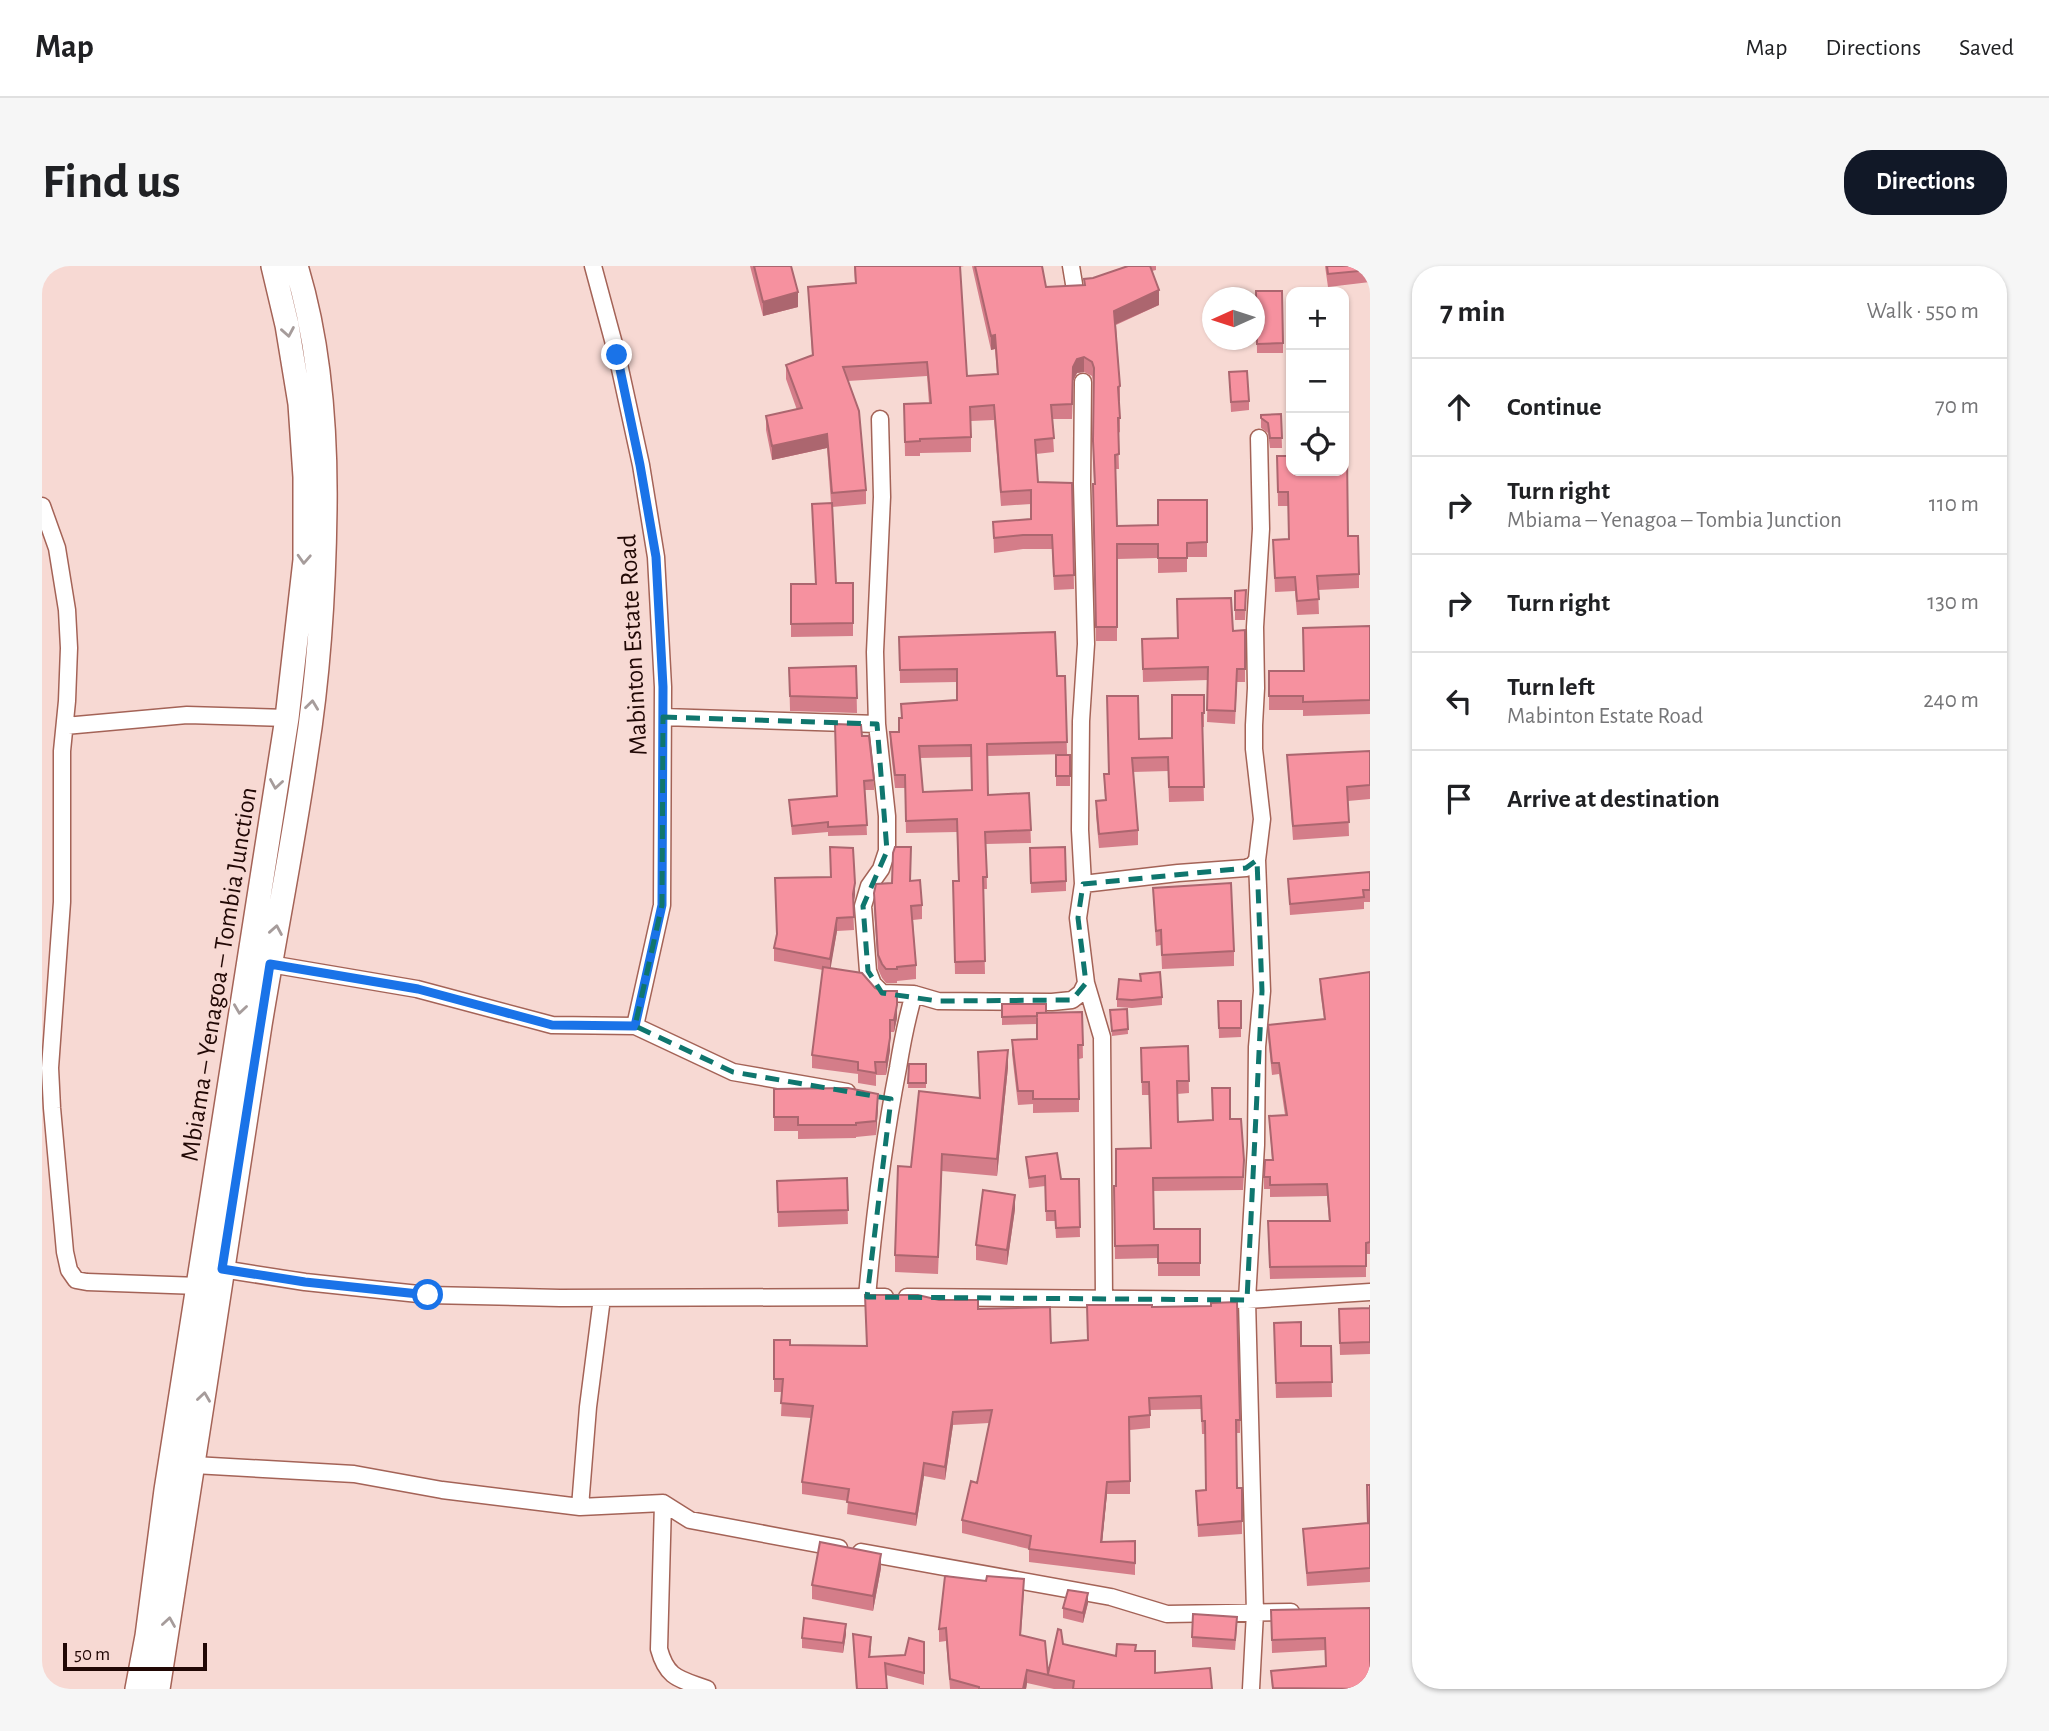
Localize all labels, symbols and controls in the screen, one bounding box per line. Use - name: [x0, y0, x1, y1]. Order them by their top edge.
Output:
- text: Map: [35, 31, 94, 64]
- text: Map: [1745, 36, 1787, 60]
- text: Directions: [1825, 36, 1921, 60]
- text: Saved: [1959, 36, 2014, 60]
- button: Directions: [1844, 150, 2007, 215]
- text: Find us: [42, 158, 181, 207]
- north arrow: [1202, 287, 1265, 350]
- map controls: [1286, 287, 1349, 476]
- button: +: [1286, 287, 1349, 350]
- text: 7 min: [1440, 297, 1505, 327]
- text: Walk · 550 m: [1866, 300, 1979, 323]
- one-way arrow: [280, 326, 295, 338]
- route end: [601, 339, 632, 370]
- button: −: [1286, 350, 1349, 413]
- icon: ahead: [1440, 388, 1478, 426]
- text: Continue: [1507, 394, 1602, 420]
- text: 70 m: [1935, 395, 1979, 418]
- button: locate: [1286, 413, 1349, 476]
- text: Turn right: [1507, 478, 1610, 504]
- icon: right: [1440, 486, 1478, 524]
- text: 110 m: [1929, 493, 1979, 516]
- text: Mbiama – Yenagoa – Tombia Junction: [1507, 509, 1842, 532]
- street label: Mabinton Estate Road: [614, 533, 652, 756]
- one-way arrow: [297, 554, 312, 565]
- icon: right: [1440, 584, 1478, 622]
- text: Turn right: [1507, 590, 1610, 616]
- text: 130 m: [1927, 591, 1979, 614]
- text: Turn left: [1507, 674, 1595, 700]
- icon: left: [1440, 682, 1478, 720]
- text: 240 m: [1923, 689, 1979, 712]
- one-way arrow: [305, 699, 320, 711]
- text: Mabinton Estate Road: [1507, 705, 1703, 728]
- one-way arrow: [269, 778, 284, 790]
- icon: arrive: [1440, 780, 1478, 818]
- street label: Mbiama – Yenagoa – Tombia Junction: [177, 785, 261, 1163]
- text: Arrive at destination: [1507, 786, 1720, 812]
- one-way arrow: [268, 924, 283, 936]
- one-way arrow: [233, 1003, 248, 1015]
- route start: [412, 1279, 443, 1310]
- one-way arrow: [196, 1391, 211, 1403]
- one-way arrow: [161, 1616, 176, 1627]
- scale bar: [63, 1640, 206, 1672]
- text: 50 m: [74, 1645, 110, 1664]

